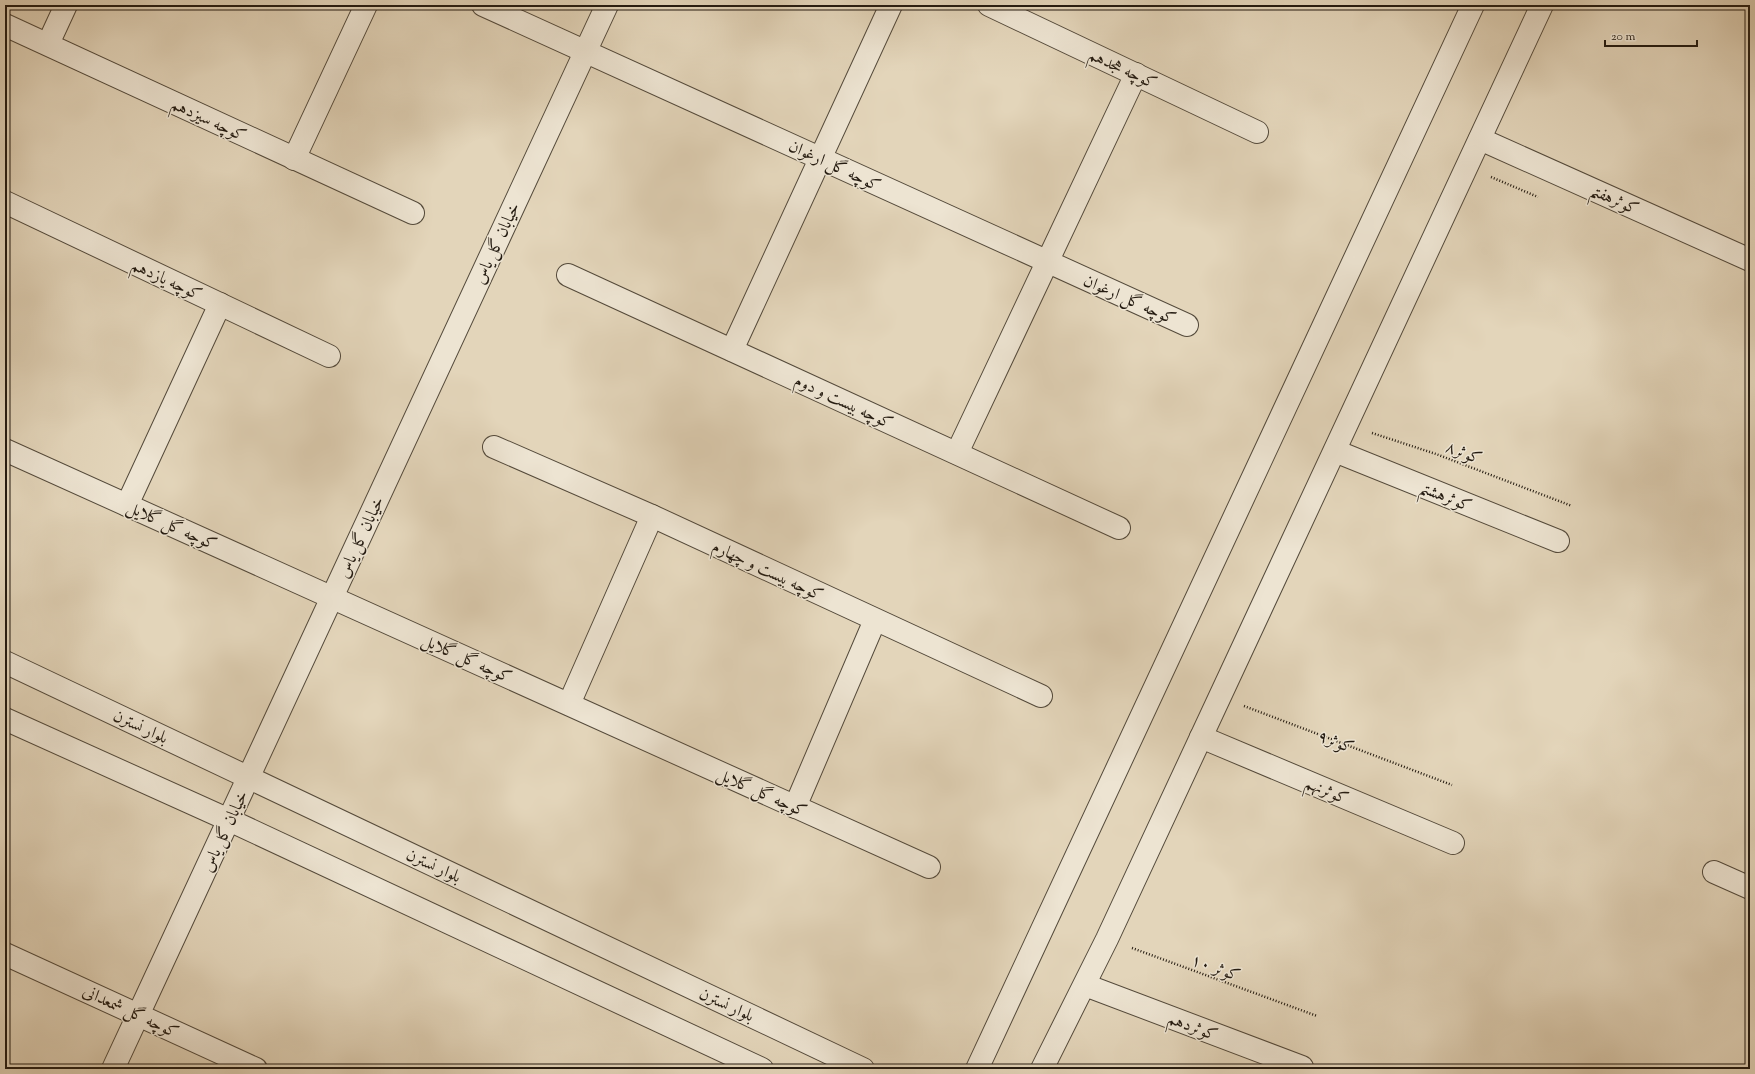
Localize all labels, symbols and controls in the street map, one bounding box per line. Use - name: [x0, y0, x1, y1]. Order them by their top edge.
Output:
- scale bar: [1605, 22, 1697, 48]
- text: 20 m: [1611, 28, 1636, 46]
- street label: کوچه هجدهم: [1083, 44, 1160, 98]
- street label: کوچه سیزدهم: [166, 93, 250, 151]
- street label: کوچه گل ارغوان: [784, 135, 884, 199]
- street label: کوثرهفتم: [1585, 179, 1642, 225]
- street label: خیابان گل یاس: [468, 199, 527, 289]
- street label: کوچه یازدهم: [126, 254, 205, 309]
- street label: کوچه گل ارغوان: [1079, 270, 1179, 332]
- street label: کوچه بیست و دوم: [789, 369, 896, 437]
- street label: کوثر۸: [1442, 436, 1485, 472]
- street label: کوثرهشتم: [1414, 477, 1475, 522]
- street label: خیابان گل یاس: [332, 493, 391, 583]
- street label: کوچه گل گلایل: [122, 496, 220, 557]
- street label: کوچه بیست و چهارم: [707, 535, 827, 609]
- street label: کوچه گل گلایل: [417, 629, 515, 690]
- street label: بلوار نسترن: [109, 705, 172, 751]
- street label: کوثر۹: [1314, 725, 1357, 761]
- street label: کوچه گل گلایل: [712, 763, 810, 824]
- street label: کوثرنهم: [1300, 772, 1352, 814]
- street label: خیابان گل یاس: [196, 787, 255, 877]
- street label: بلوار نسترن: [402, 844, 465, 890]
- street label: کوثر ۱۰: [1187, 949, 1243, 989]
- street label: کوچه گل شمعدانی: [78, 980, 182, 1046]
- street label: بلوار نسترن: [695, 983, 758, 1029]
- street label: کوثردهم: [1163, 1007, 1221, 1050]

